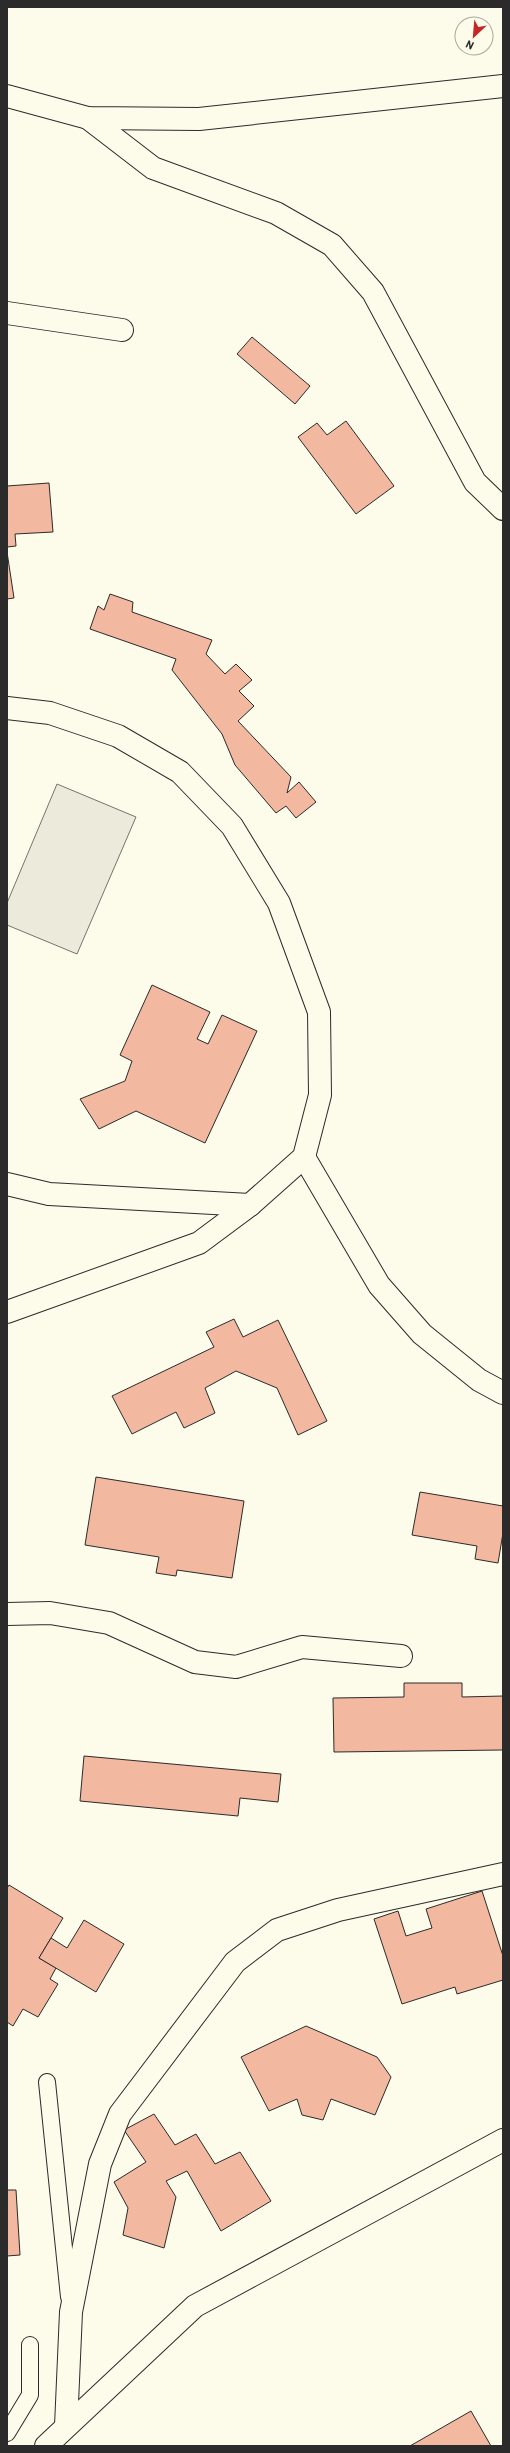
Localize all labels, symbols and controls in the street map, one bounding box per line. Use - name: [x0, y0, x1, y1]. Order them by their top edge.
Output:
- north arrow: [454, 16, 494, 56]
- text: N: [463, 38, 476, 53]

